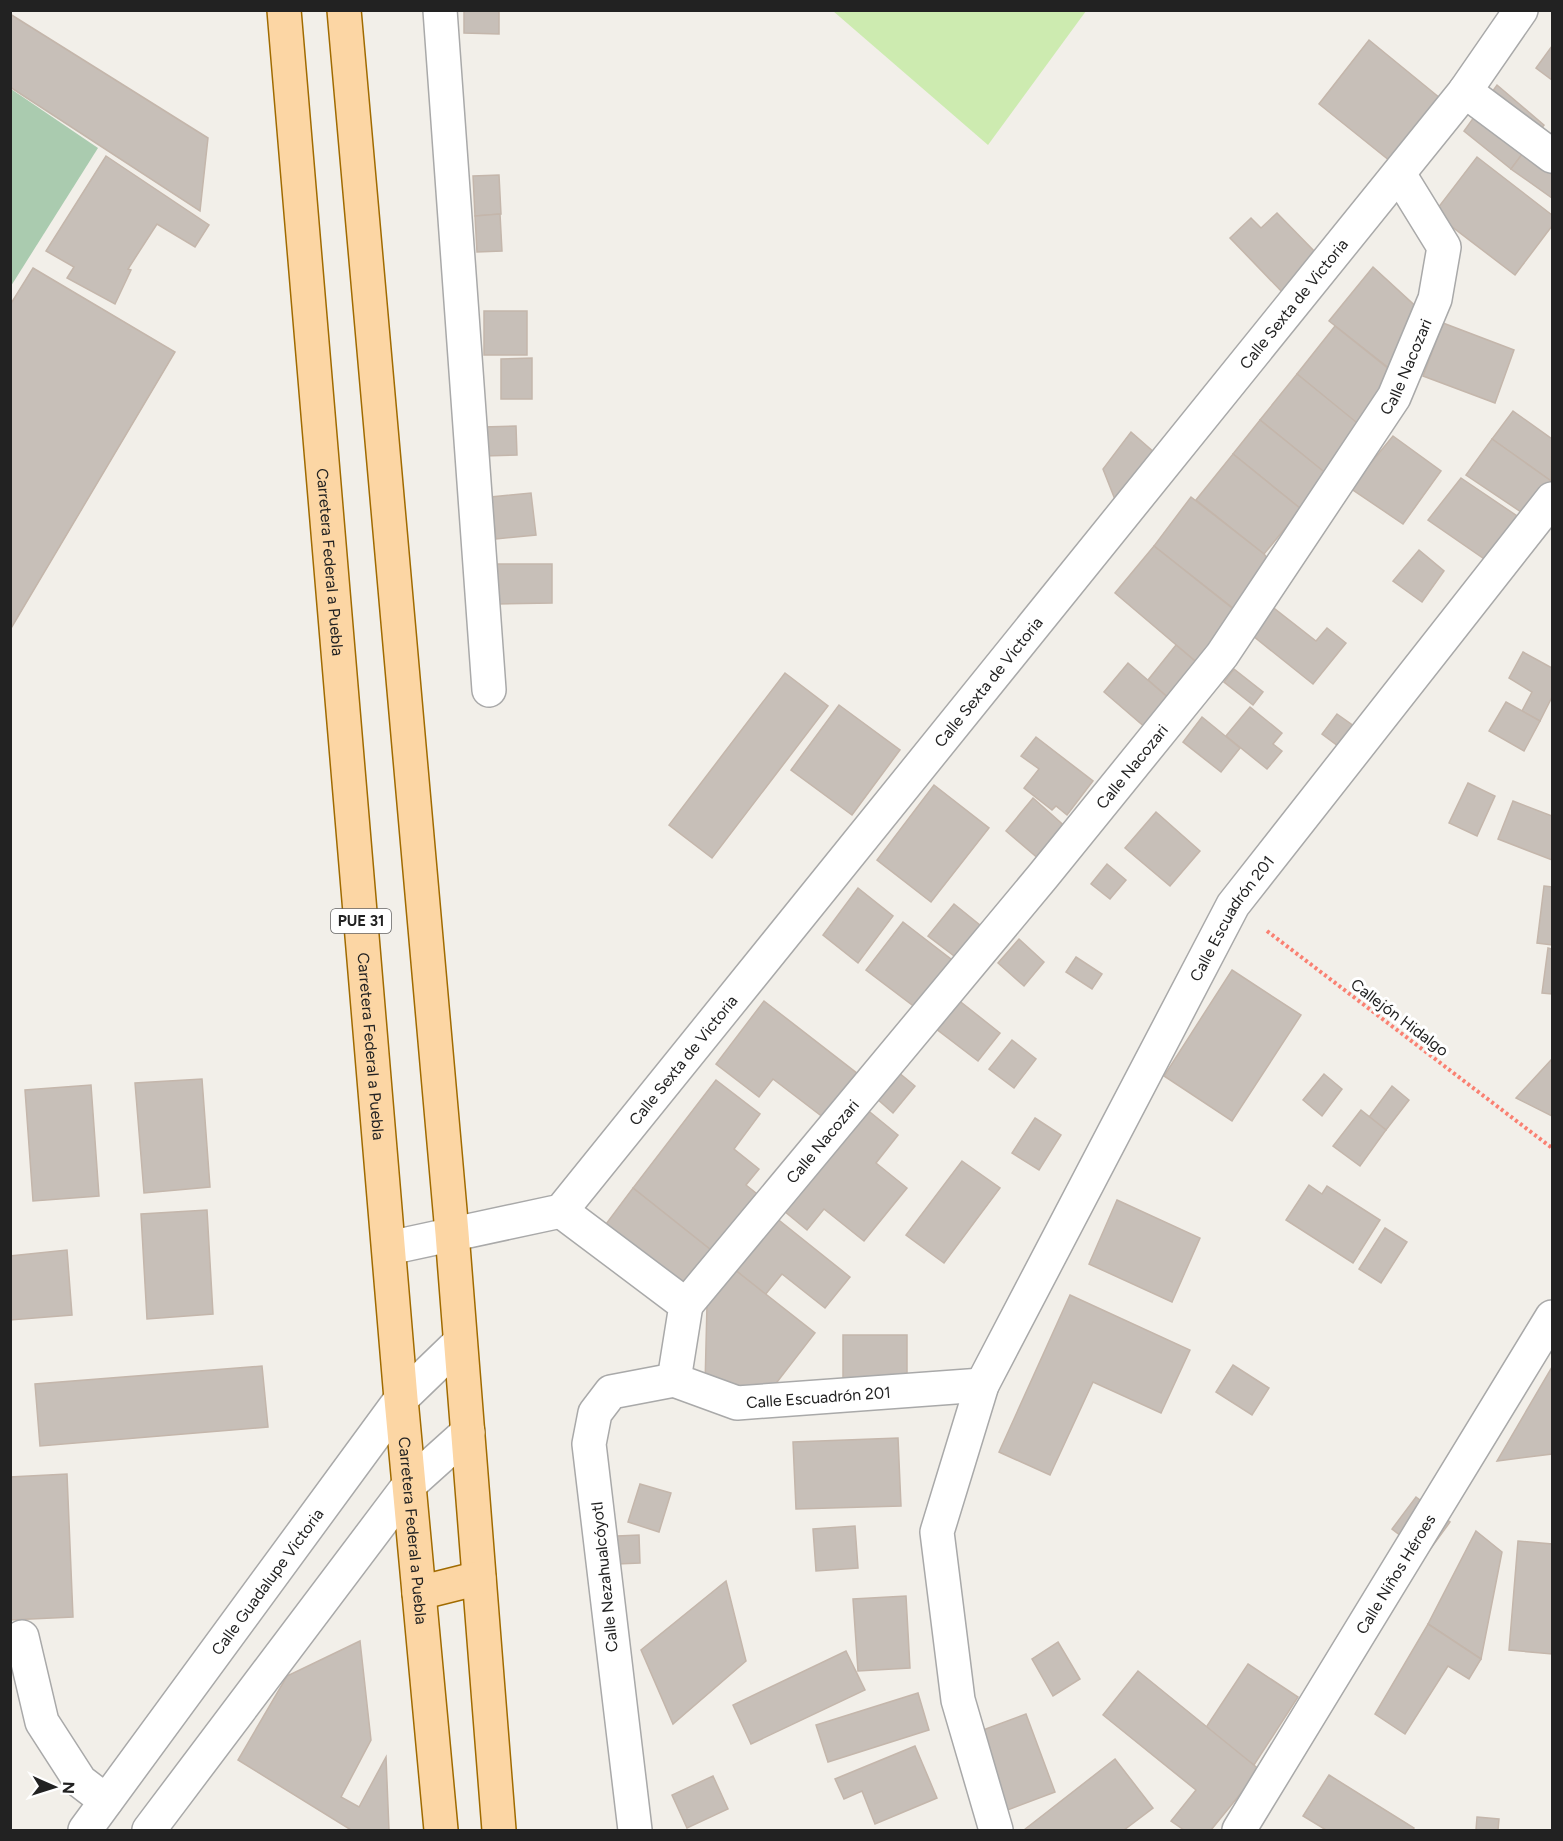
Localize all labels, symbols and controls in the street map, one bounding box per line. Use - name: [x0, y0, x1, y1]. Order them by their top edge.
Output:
- street label: Calle Sexta de Victoria: [1236, 235, 1352, 373]
- street label: Calle Nacozari: [1376, 316, 1436, 418]
- street label: Carretera Federal a Puebla: [313, 467, 347, 657]
- street label: Calle Sexta de Victoria: [930, 613, 1047, 751]
- street label: Calle Nacozari: [1092, 721, 1172, 813]
- street label: Calle Escuadrón 201: [1186, 852, 1278, 985]
- road number: PUE 31: [331, 909, 391, 933]
- street label: Carretera Federal a Puebla: [353, 952, 388, 1141]
- street label: Callejón Hidalgo: [1347, 974, 1452, 1060]
- street label: Calle Sexta de Victoria: [625, 991, 742, 1129]
- street label: Calle Nacozari: [782, 1096, 863, 1187]
- street label: Calle Escuadrón 201: [745, 1383, 891, 1412]
- street label: Carretera Federal a Puebla: [395, 1436, 431, 1625]
- street label: Calle Nezahualcóyotl: [587, 1501, 622, 1653]
- street label: Calle Guadalupe Victoria: [208, 1505, 328, 1659]
- street label: Calle Niños Héroes: [1352, 1511, 1439, 1638]
- north arrow: [24, 1757, 84, 1817]
- text: N: [59, 1781, 78, 1794]

